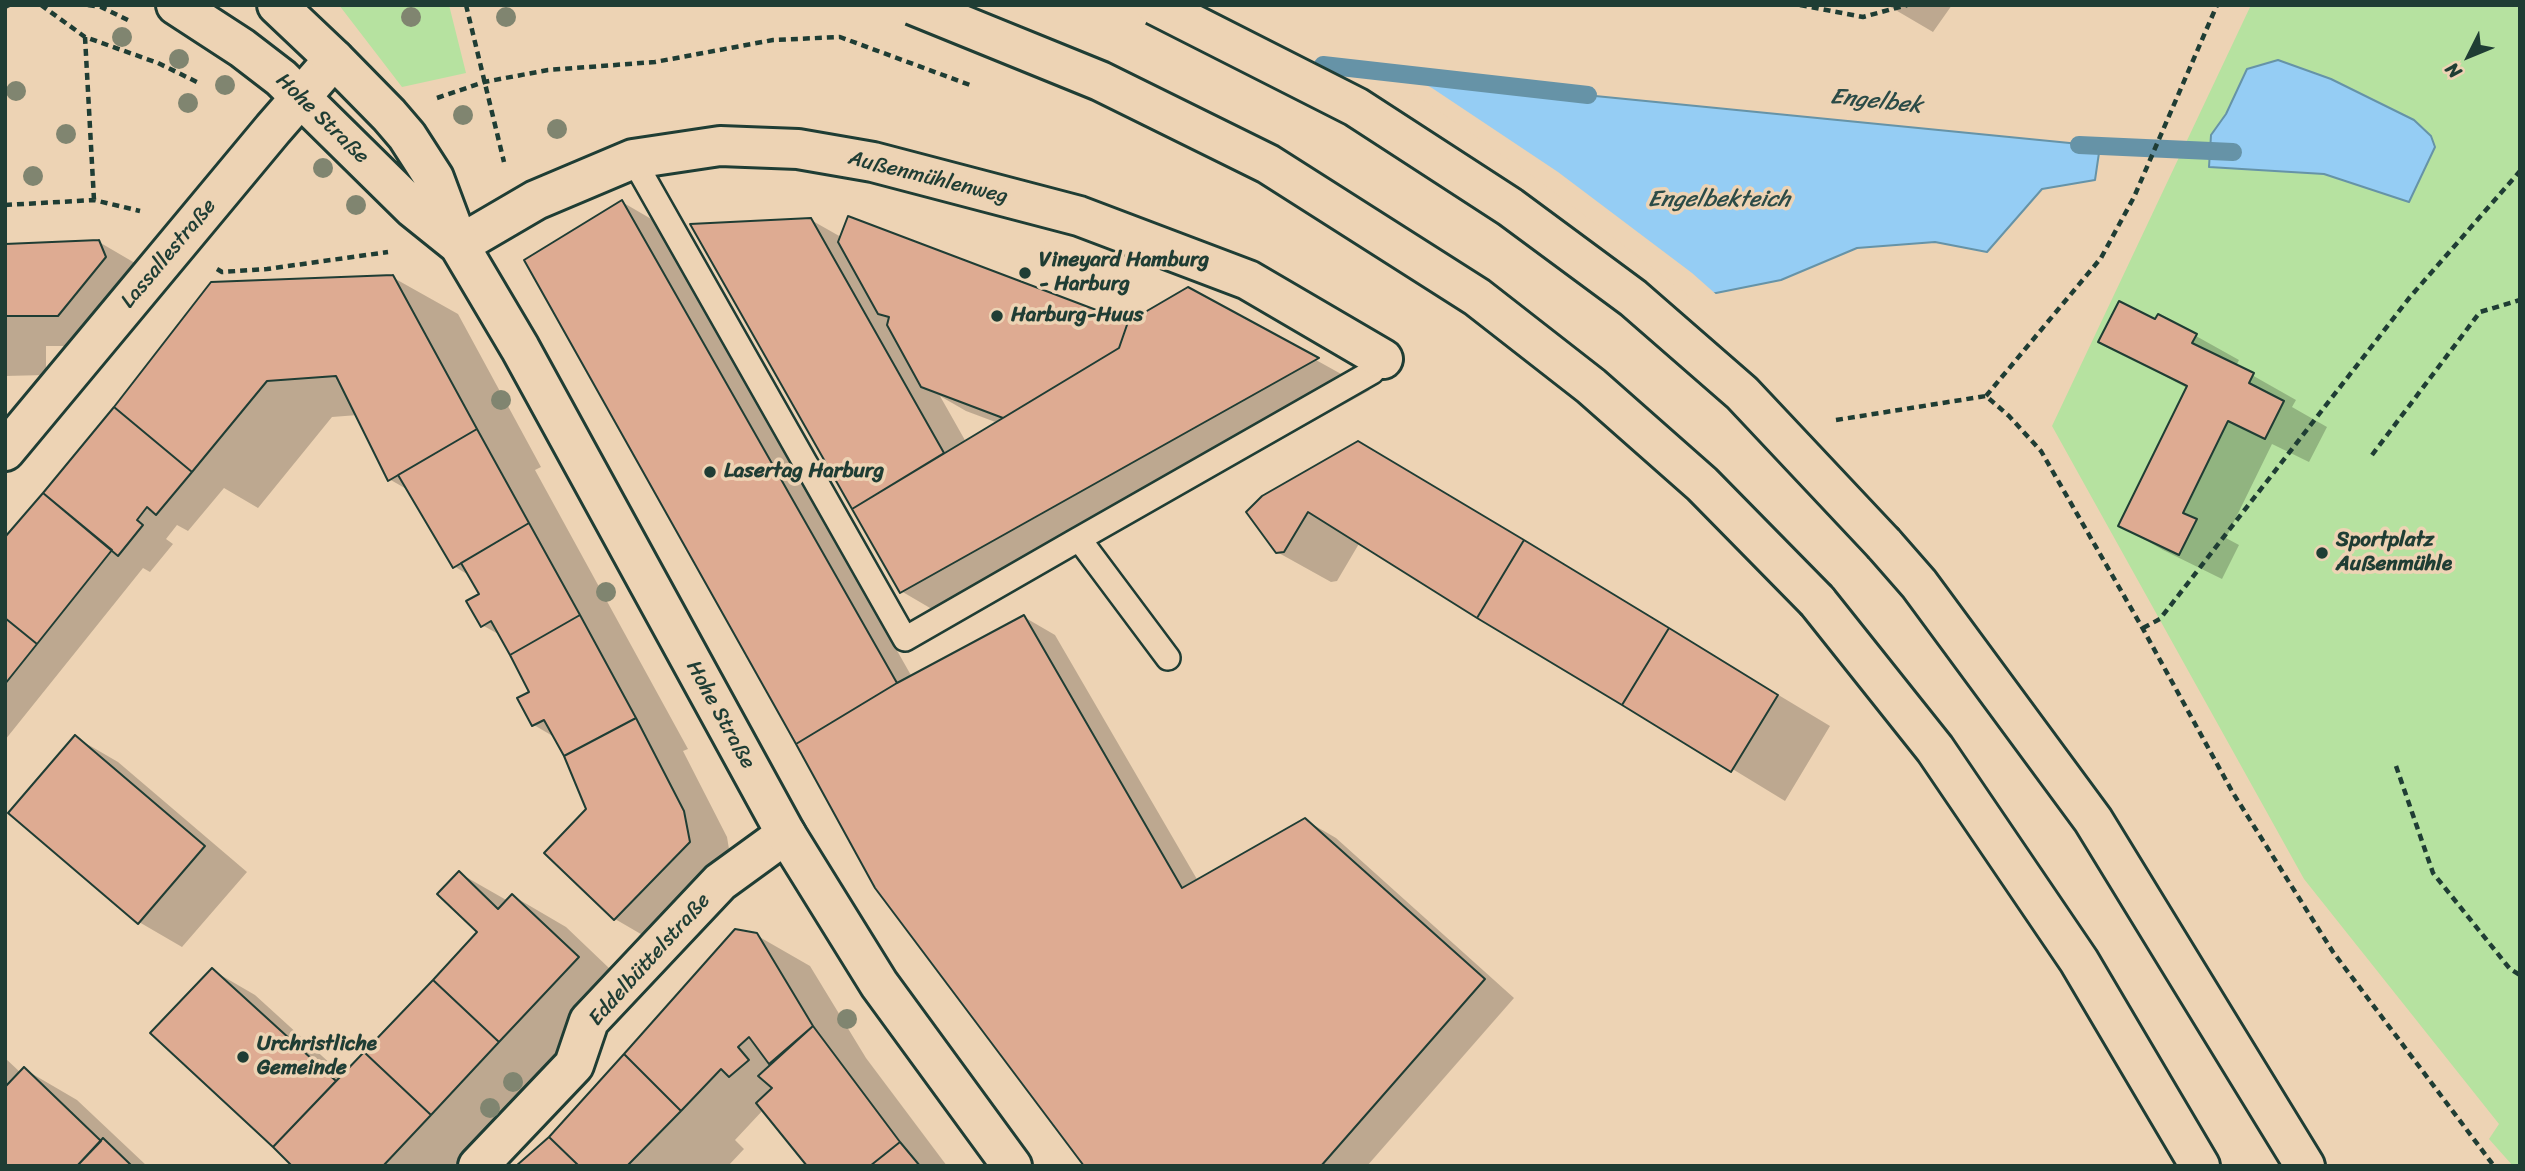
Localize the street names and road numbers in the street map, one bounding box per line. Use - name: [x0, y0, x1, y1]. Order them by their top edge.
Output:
- street label: Hohe Straße: [270, 68, 374, 170]
- street label: Außenmühlenweg: [846, 146, 1010, 210]
- street label: Lassallestraße: [116, 194, 222, 314]
- street label: Hohe Straße: [680, 657, 760, 773]
- street label: Eddelbüttelstraße: [584, 889, 716, 1031]

